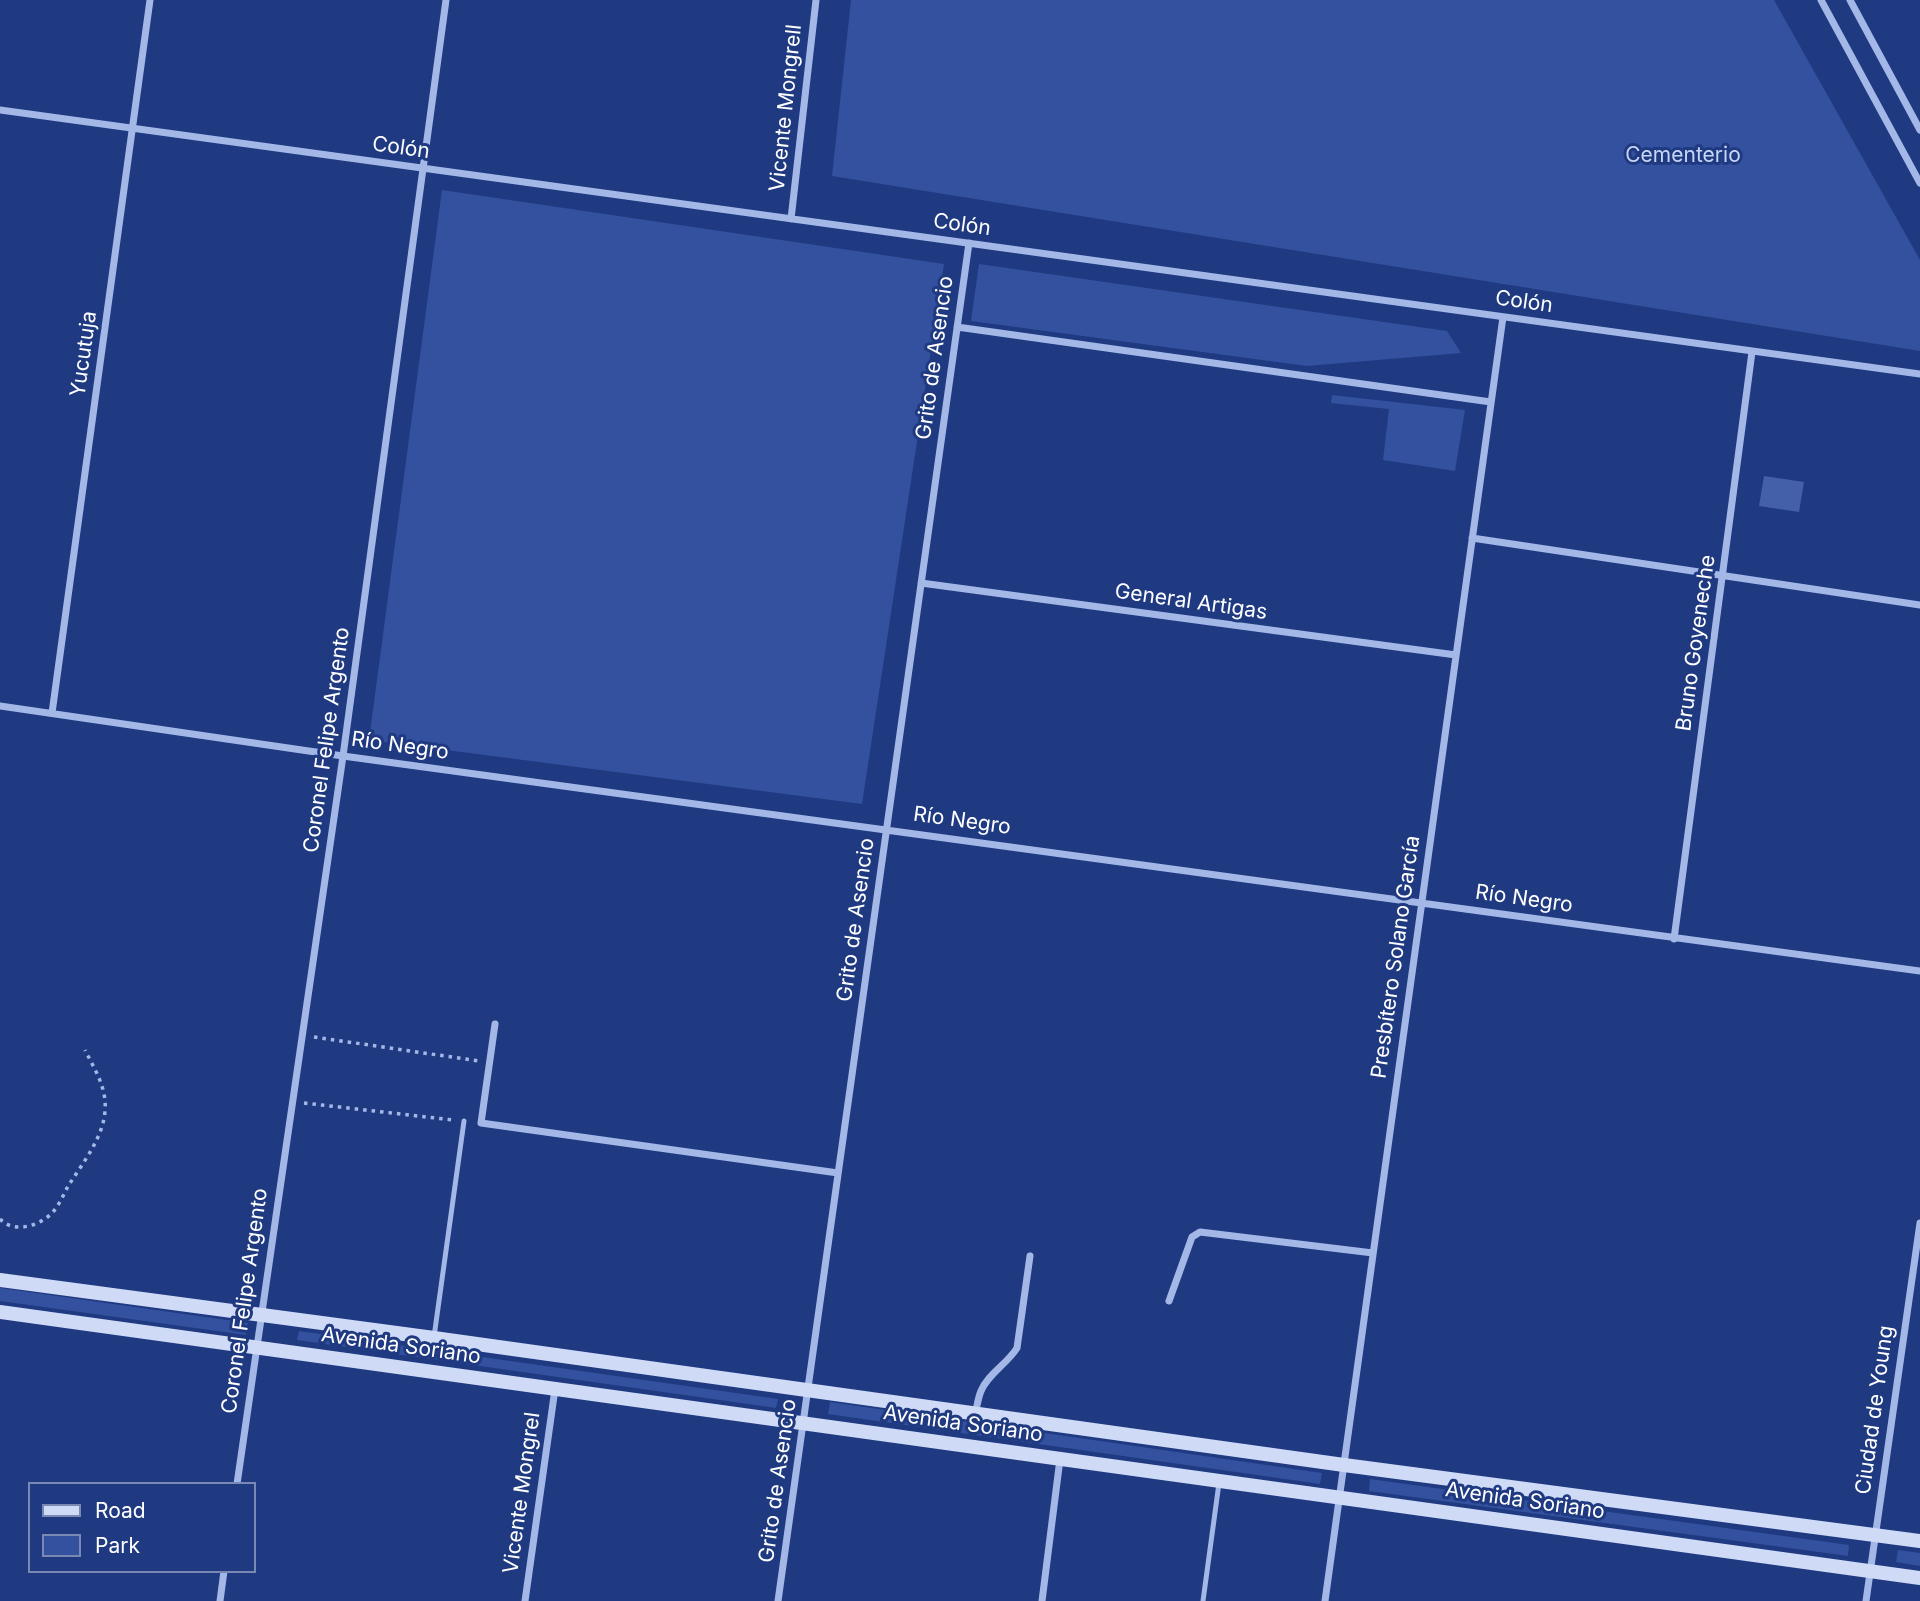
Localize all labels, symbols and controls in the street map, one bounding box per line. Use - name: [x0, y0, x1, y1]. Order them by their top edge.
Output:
- street label: Vicente Mongrell: [765, 23, 807, 193]
- street label: Colón: [371, 131, 431, 165]
- park label: Cementerio: [1625, 143, 1741, 169]
- street label: Colón: [932, 208, 992, 242]
- street label: Grito de Asencio: [911, 275, 959, 441]
- street label: Colón: [1494, 285, 1554, 319]
- street label: Yucutuja: [66, 309, 102, 399]
- street label: Bruno Goyeneche: [1671, 553, 1721, 733]
- street label: General Artigas: [1113, 579, 1269, 625]
- street label: Coronel Felipe Argento: [299, 626, 355, 854]
- street label: Río Negro: [350, 727, 450, 765]
- street label: Río Negro: [912, 802, 1012, 840]
- street label: Presbítero Solano García: [1366, 834, 1426, 1080]
- street label: Grito de Asencio: [832, 837, 880, 1003]
- street label: Río Negro: [1474, 880, 1574, 918]
- street label: Coronel Felipe Argento: [217, 1187, 273, 1415]
- street label: Avenida Soriano: [320, 1322, 482, 1370]
- street label: Ciudad de Young: [1851, 1324, 1899, 1496]
- street label: Grito de Asencio: [754, 1398, 802, 1564]
- street label: Avenida Soriano: [882, 1400, 1044, 1448]
- street label: Vicente Mongrel: [498, 1411, 546, 1575]
- street label: Avenida Soriano: [1444, 1477, 1606, 1525]
- legend: [28, 1482, 256, 1573]
- text: Road: [95, 1498, 146, 1523]
- text: Park: [95, 1533, 140, 1558]

